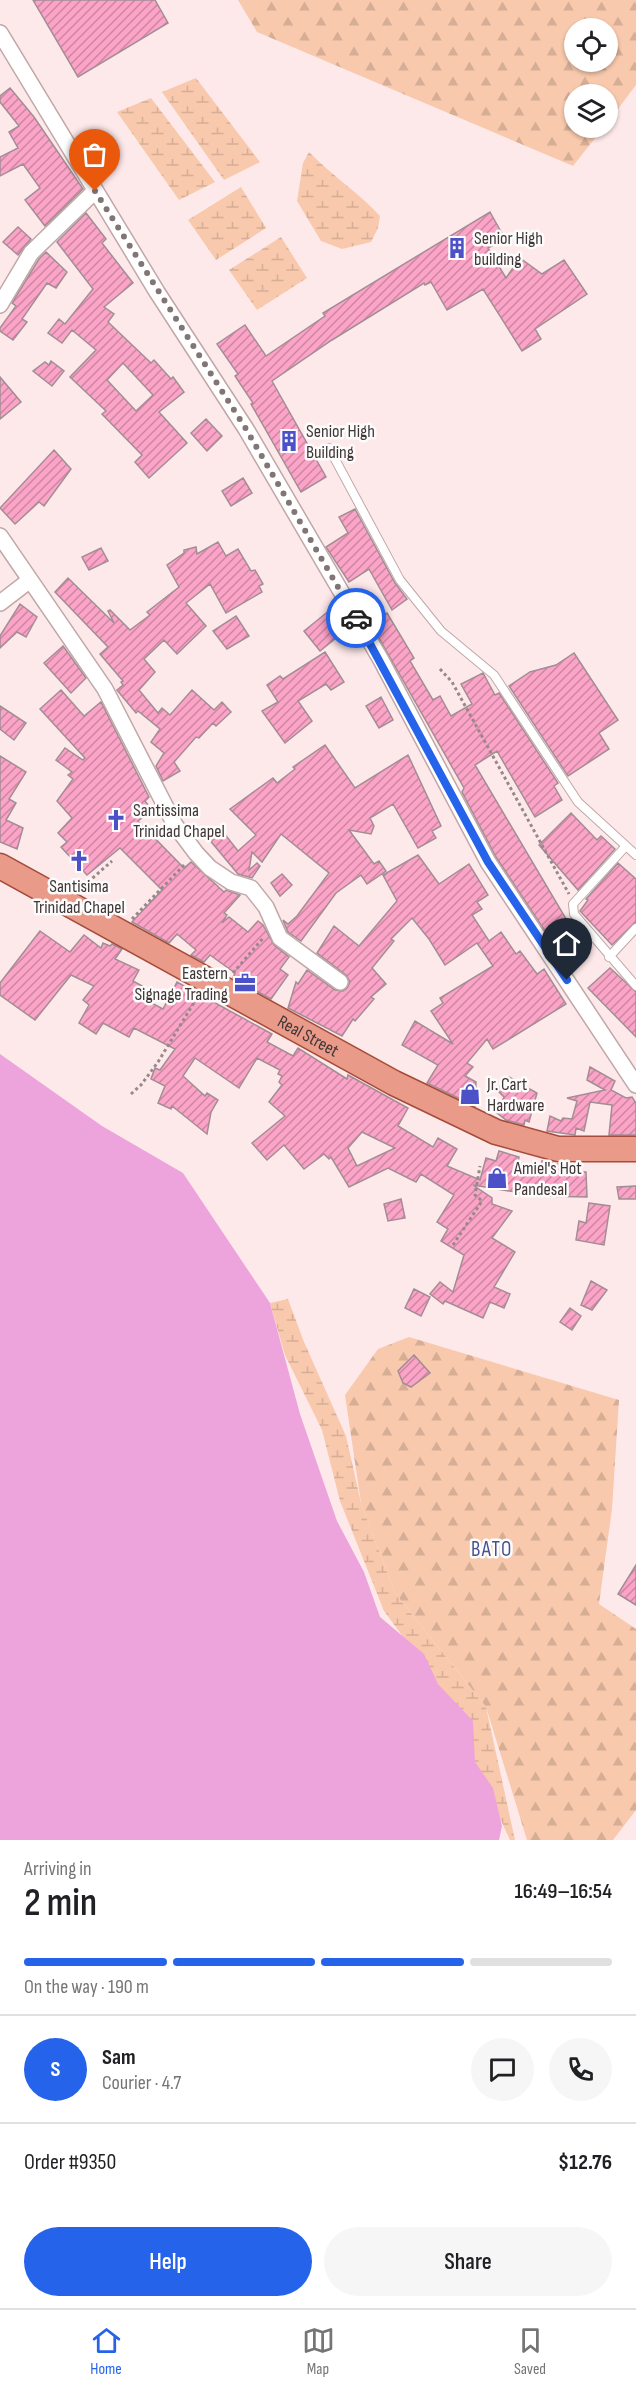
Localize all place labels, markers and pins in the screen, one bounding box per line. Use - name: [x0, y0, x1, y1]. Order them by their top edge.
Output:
- pin: [69, 129, 120, 191]
- place label: Senior High building: [474, 228, 543, 270]
- building icon: Senior High building: [445, 236, 469, 260]
- place label: Senior High Building: [306, 421, 375, 463]
- building icon: Senior High Building: [277, 429, 301, 453]
- place label: Santissima Trinidad Chapel: [133, 800, 225, 842]
- church icon: Santissima Trinidad Chapel: [104, 808, 128, 832]
- church icon: Santisima Trinidad Chapel: [67, 849, 91, 873]
- place label: Santisima Trinidad Chapel: [33, 876, 125, 918]
- pin: [541, 918, 592, 980]
- place label: Eastern Signage Trading: [134, 963, 228, 1005]
- office icon: Eastern Signage Trading: [233, 971, 257, 995]
- place label: Jr. Cart Hardware: [486, 1074, 544, 1116]
- shop icon: Jr. Cart Hardware: [458, 1082, 482, 1106]
- place label: Amiel's Hot Pandesal: [513, 1158, 582, 1200]
- shop icon: Amiel's Hot Pandesal: [485, 1166, 509, 1190]

